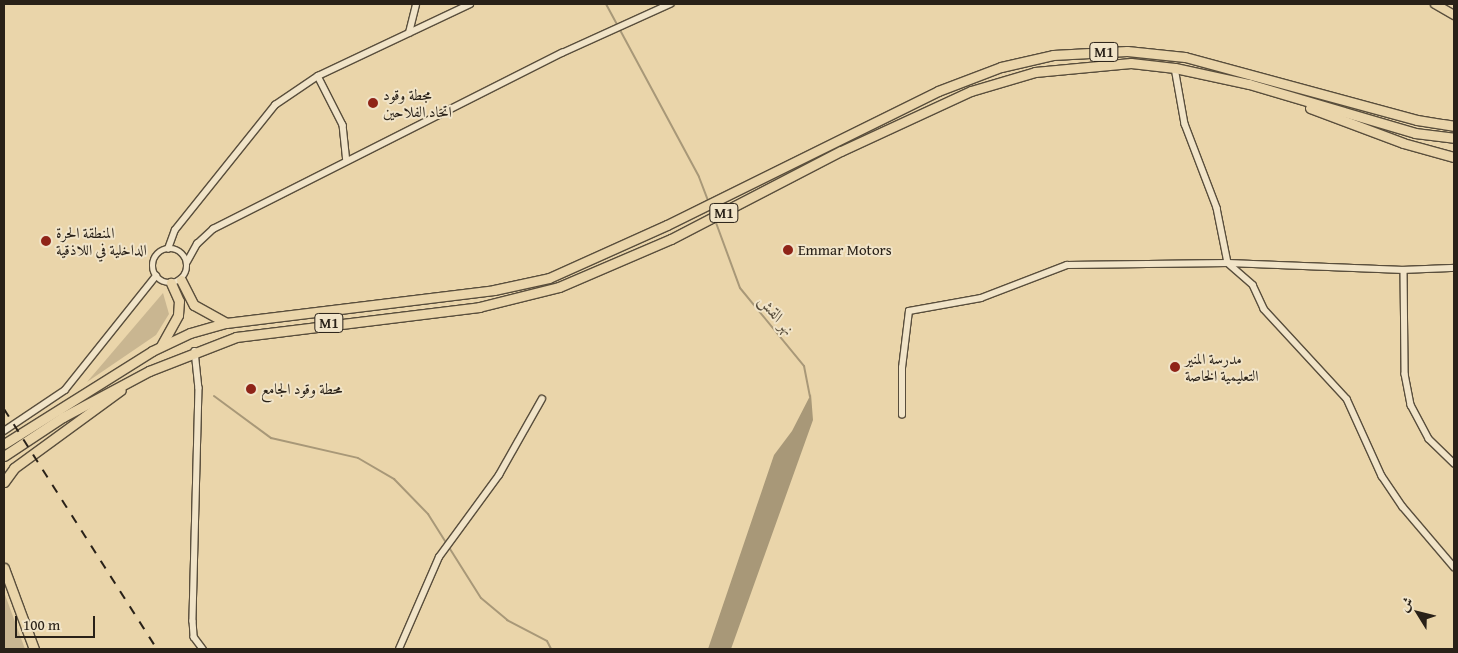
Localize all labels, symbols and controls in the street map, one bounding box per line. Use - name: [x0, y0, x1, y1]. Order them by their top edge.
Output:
- road number: M1: [1089, 41, 1119, 64]
- place label: مجطة وقود اتحاد الفلاحين: [383, 85, 452, 120]
- marker: مجطة وقود اتحاد الفلاحين: [367, 97, 379, 109]
- road number: M1: [709, 202, 739, 224]
- place label: المنطقة الحرة الداخلية في اللاذقية: [56, 223, 147, 258]
- marker: المنطقة الحرة الداخلية في اللاذقية: [40, 235, 52, 247]
- place label: Emmar Motors: [798, 241, 892, 259]
- marker: Emmar Motors: [782, 244, 794, 256]
- water label: نهر القش: [755, 291, 799, 339]
- road number: M1: [314, 312, 344, 334]
- place label: مدرسة المنير التعليمية الخاصة: [1185, 349, 1259, 384]
- marker: مدرسة المنير التعليمية الخاصة: [1169, 361, 1181, 373]
- place label: محطة وقود الجامع: [261, 380, 342, 398]
- marker: محطة وقود الجامع: [245, 383, 257, 395]
- north arrow: [1393, 588, 1443, 638]
- text: ش: [1394, 593, 1418, 616]
- scale bar: [18, 606, 98, 638]
- text: 100 m: [23, 614, 60, 635]

